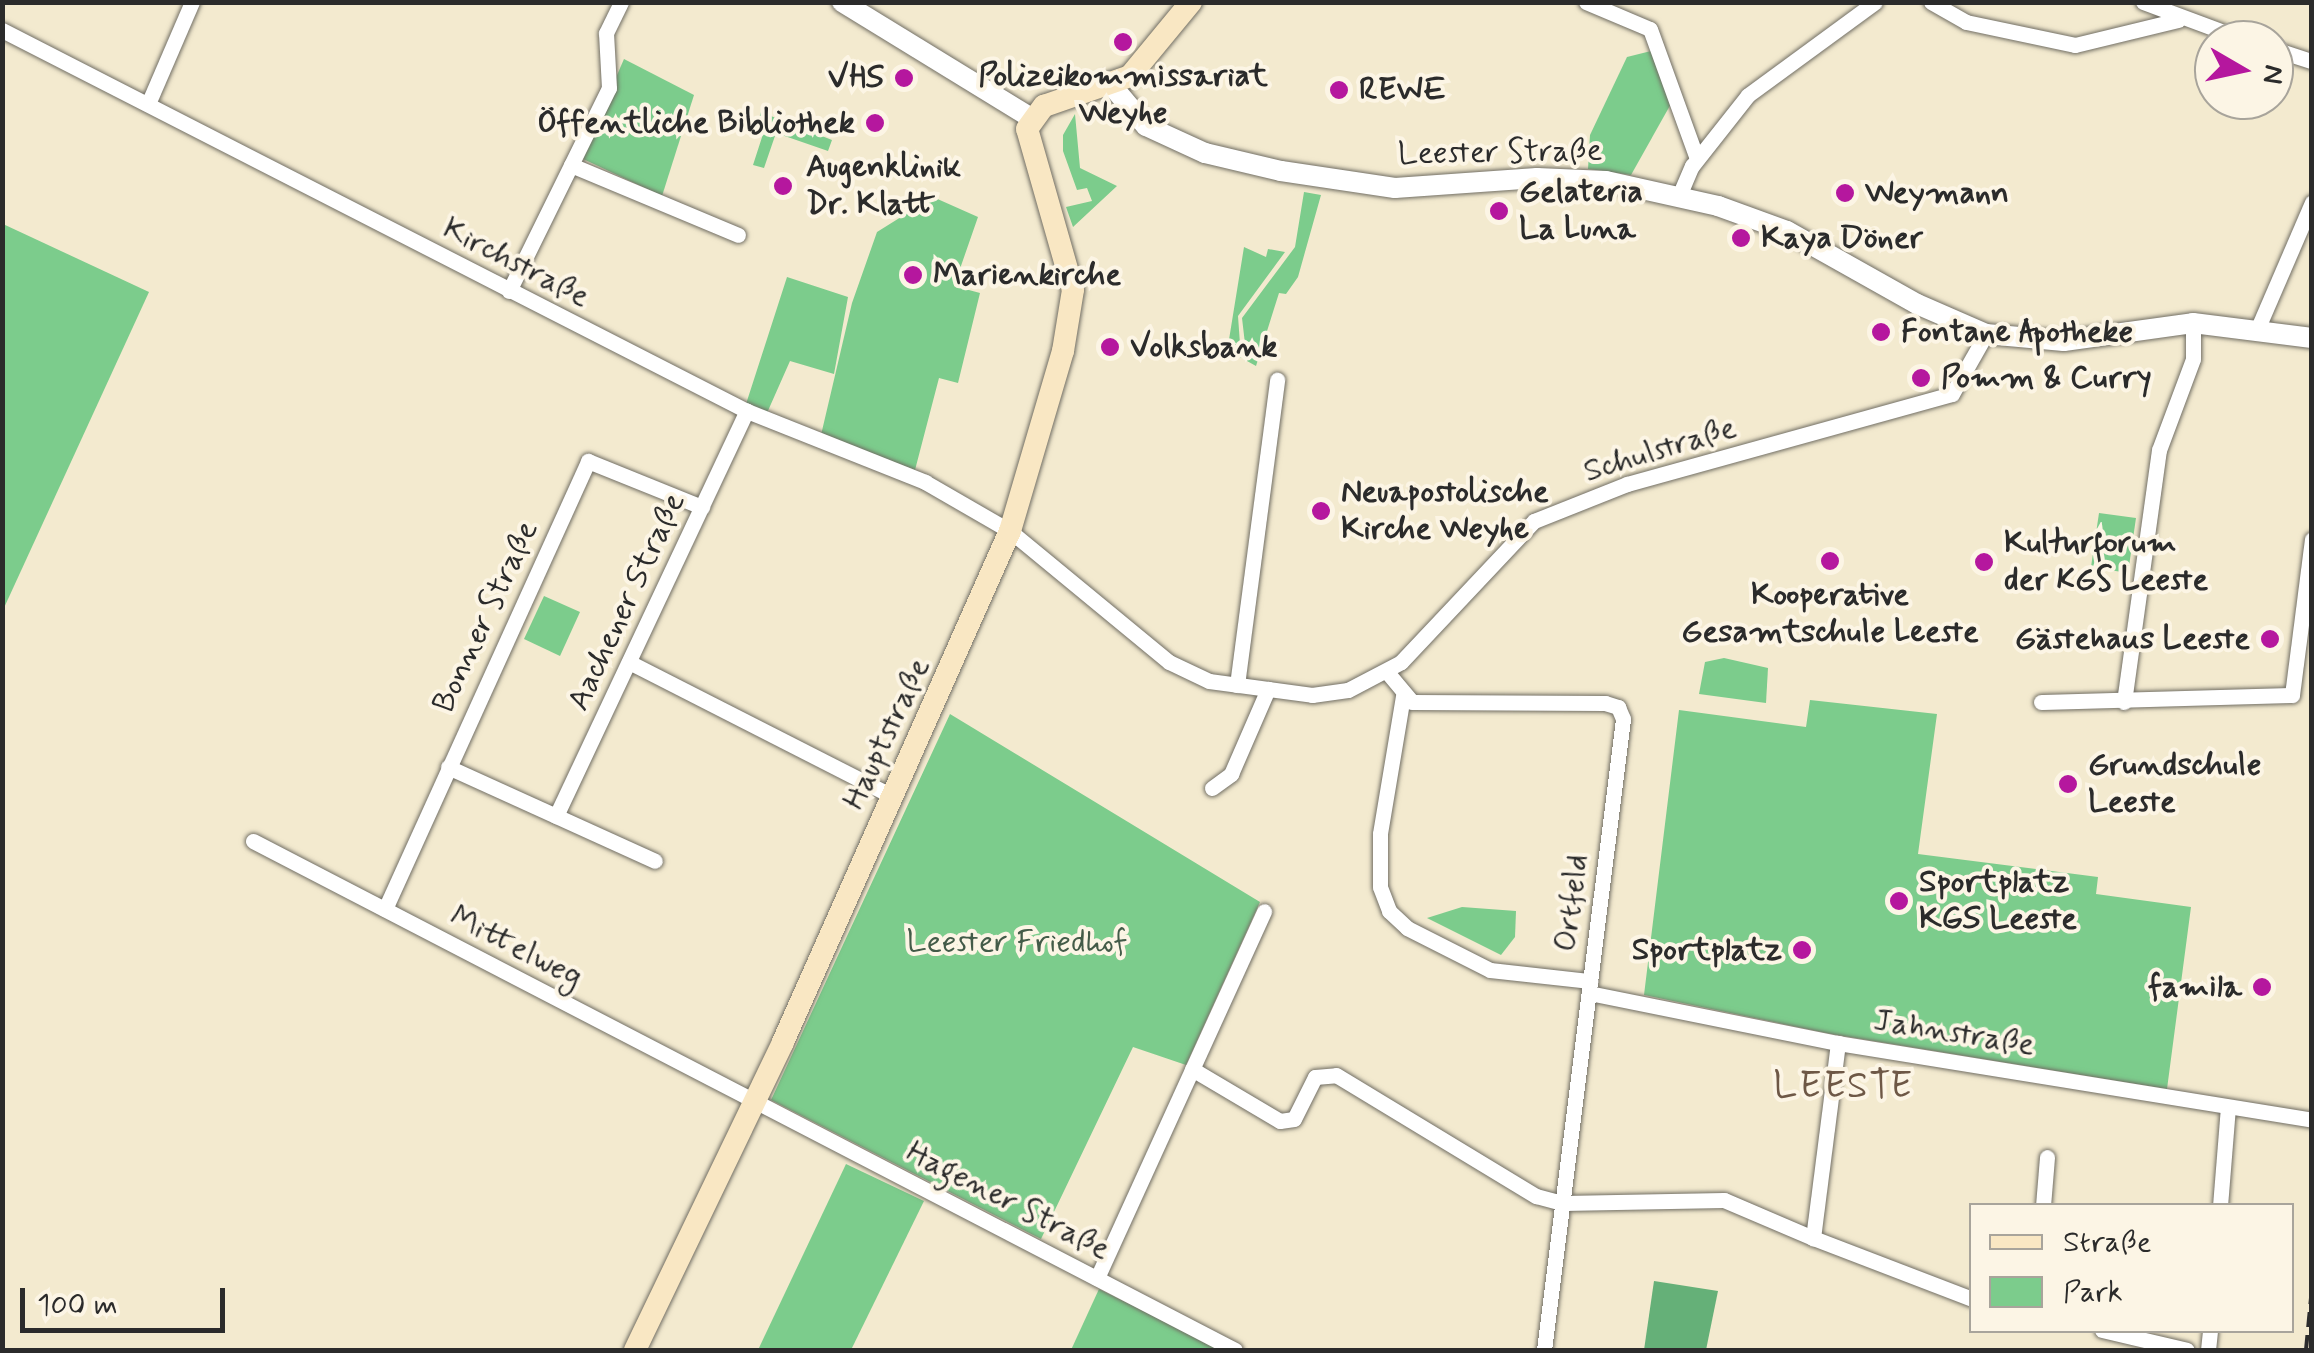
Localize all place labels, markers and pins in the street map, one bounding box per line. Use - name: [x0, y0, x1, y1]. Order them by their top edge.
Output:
- marker: Polizeikommissariat Weyhe: [1112, 31, 1134, 53]
- place label: Polizeikommissariat Weyhe: [978, 58, 1268, 133]
- place label: VHS: [828, 59, 884, 97]
- marker: VHS: [893, 67, 915, 89]
- place label: REWE: [1359, 71, 1446, 109]
- marker: REWE: [1328, 79, 1350, 101]
- place label: Öffentliche Bibliothek: [537, 104, 855, 142]
- marker: Öffentliche Bibliothek: [864, 112, 886, 134]
- place label: Augenklinik Dr. Klatt: [806, 149, 961, 224]
- marker: Augenklinik Dr. Klatt: [770, 173, 796, 199]
- place label: Gelateria La Luna: [1519, 174, 1643, 249]
- place label: Weymann: [1865, 174, 2009, 212]
- marker: Weymann: [1834, 182, 1856, 204]
- marker: Gelateria La Luna: [1488, 200, 1510, 222]
- place label: Kaya Döner: [1761, 219, 1921, 257]
- marker: Kaya Döner: [1730, 227, 1752, 249]
- place label: Marienkirche: [933, 256, 1121, 294]
- marker: Marienkirche: [902, 264, 924, 286]
- place label: Fontane Apotheke: [1901, 313, 2133, 351]
- marker: Fontane Apotheke: [1870, 321, 1892, 343]
- place label: Volksbank: [1130, 328, 1277, 366]
- marker: Volksbank: [1099, 336, 1121, 358]
- place label: Pomm & Curry: [1941, 359, 2152, 397]
- marker: Pomm & Curry: [1910, 367, 1932, 389]
- place label: Neuapostolische Kirche Weyhe: [1341, 474, 1549, 549]
- marker: Neuapostolische Kirche Weyhe: [1310, 500, 1332, 522]
- place label: Kulturforum der KGS Leeste: [2004, 525, 2214, 600]
- marker: Kooperative Gesamtschule Leeste: [1819, 550, 1841, 572]
- marker: Kulturforum der KGS Leeste: [1973, 551, 1995, 573]
- place label: Kooperative Gesamtschule Leeste: [1680, 577, 1980, 652]
- place label: Gästehaus Leeste: [2014, 620, 2250, 658]
- marker: Gästehaus Leeste: [2259, 628, 2281, 650]
- place label: Grundschule Leeste: [2088, 747, 2261, 822]
- marker: Grundschule Leeste: [2057, 773, 2079, 795]
- place label: Sportplatz KGS Leeste: [1919, 864, 2077, 939]
- marker: Sportplatz KGS Leeste: [1888, 890, 1910, 912]
- place label: Sportplatz: [1632, 931, 1782, 969]
- marker: Sportplatz: [1791, 939, 1813, 961]
- place label: famila: [2148, 968, 2242, 1006]
- marker: famila: [2251, 976, 2273, 998]

